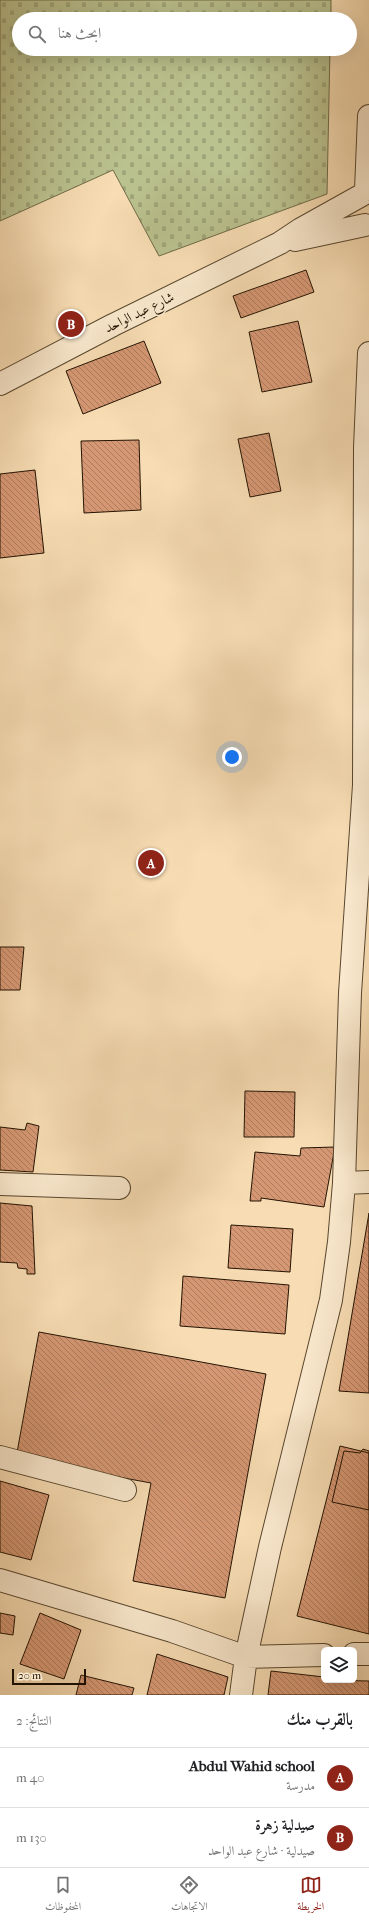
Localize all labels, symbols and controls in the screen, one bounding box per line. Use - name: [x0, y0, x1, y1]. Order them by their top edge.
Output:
- search box: [12, 12, 357, 56]
- icon: search: [26, 23, 48, 45]
- text: ابحث هنا: [58, 24, 101, 42]
- street label: شارع عبد الواحد: [102, 288, 178, 339]
- pin: B: [58, 309, 84, 339]
- your location: [222, 747, 242, 767]
- pin: A: [138, 848, 164, 878]
- map controls: [321, 1647, 357, 1683]
- button: layers: [321, 1647, 357, 1683]
- scale bar: [12, 1667, 86, 1686]
- text: 20 m: [18, 1669, 41, 1682]
- text: بالقرب منك: [287, 1709, 353, 1729]
- text: النتائج: 2: [16, 1713, 51, 1728]
- text: Abdul Wahid school: [189, 1757, 315, 1775]
- text: 40 m: [16, 1770, 44, 1785]
- text: A: [336, 1770, 344, 1785]
- text: مدرسة: [286, 1778, 315, 1793]
- text: صيدلية زهرة: [255, 1816, 315, 1834]
- text: 130 m: [16, 1830, 47, 1845]
- text: B: [336, 1830, 344, 1845]
- text: صيدلية · شارع عبد الواحد: [208, 1843, 315, 1858]
- tab: المحفوظات: [45, 1874, 81, 1917]
- tab: الاتجاهات: [171, 1874, 208, 1917]
- tab: الخريطة: [297, 1874, 324, 1917]

